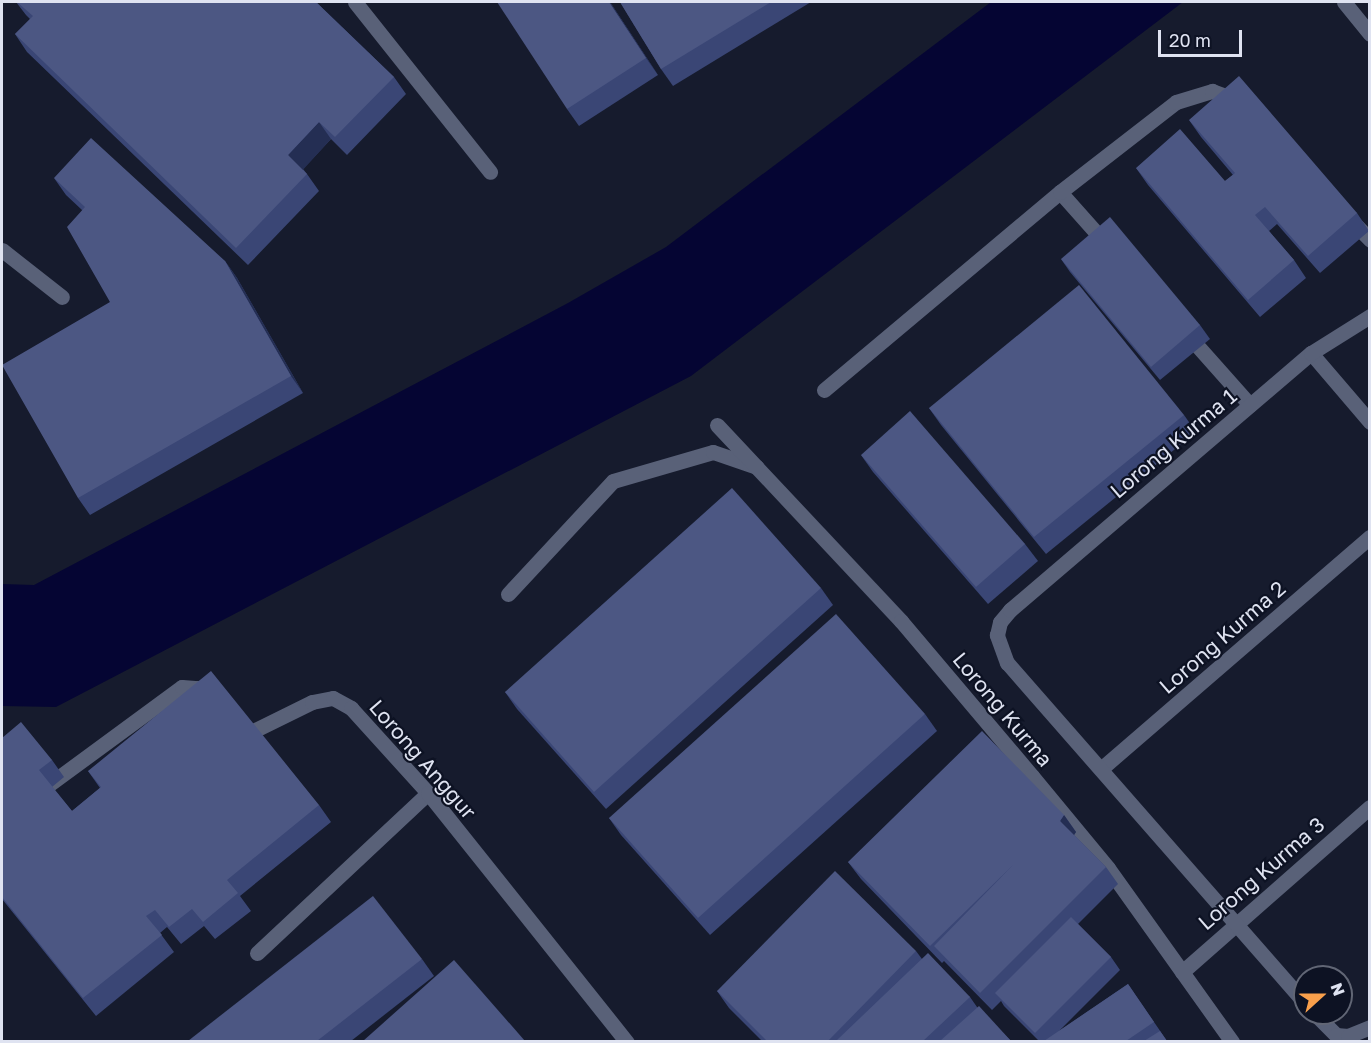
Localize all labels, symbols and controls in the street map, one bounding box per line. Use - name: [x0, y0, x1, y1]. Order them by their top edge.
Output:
- scale bar: [1161, 18, 1245, 56]
- text: 20 m: [1169, 29, 1211, 51]
- street label: Lorong Kurma 1: [1105, 383, 1241, 503]
- street label: Lorong Kurma 2: [1154, 575, 1290, 699]
- street label: Lorong Kurma: [948, 647, 1058, 771]
- street label: Lorong Anggur: [364, 694, 482, 824]
- street label: Lorong Kurma 3: [1193, 811, 1329, 935]
- north arrow: [1293, 965, 1353, 1025]
- text: N: [1326, 980, 1349, 999]

